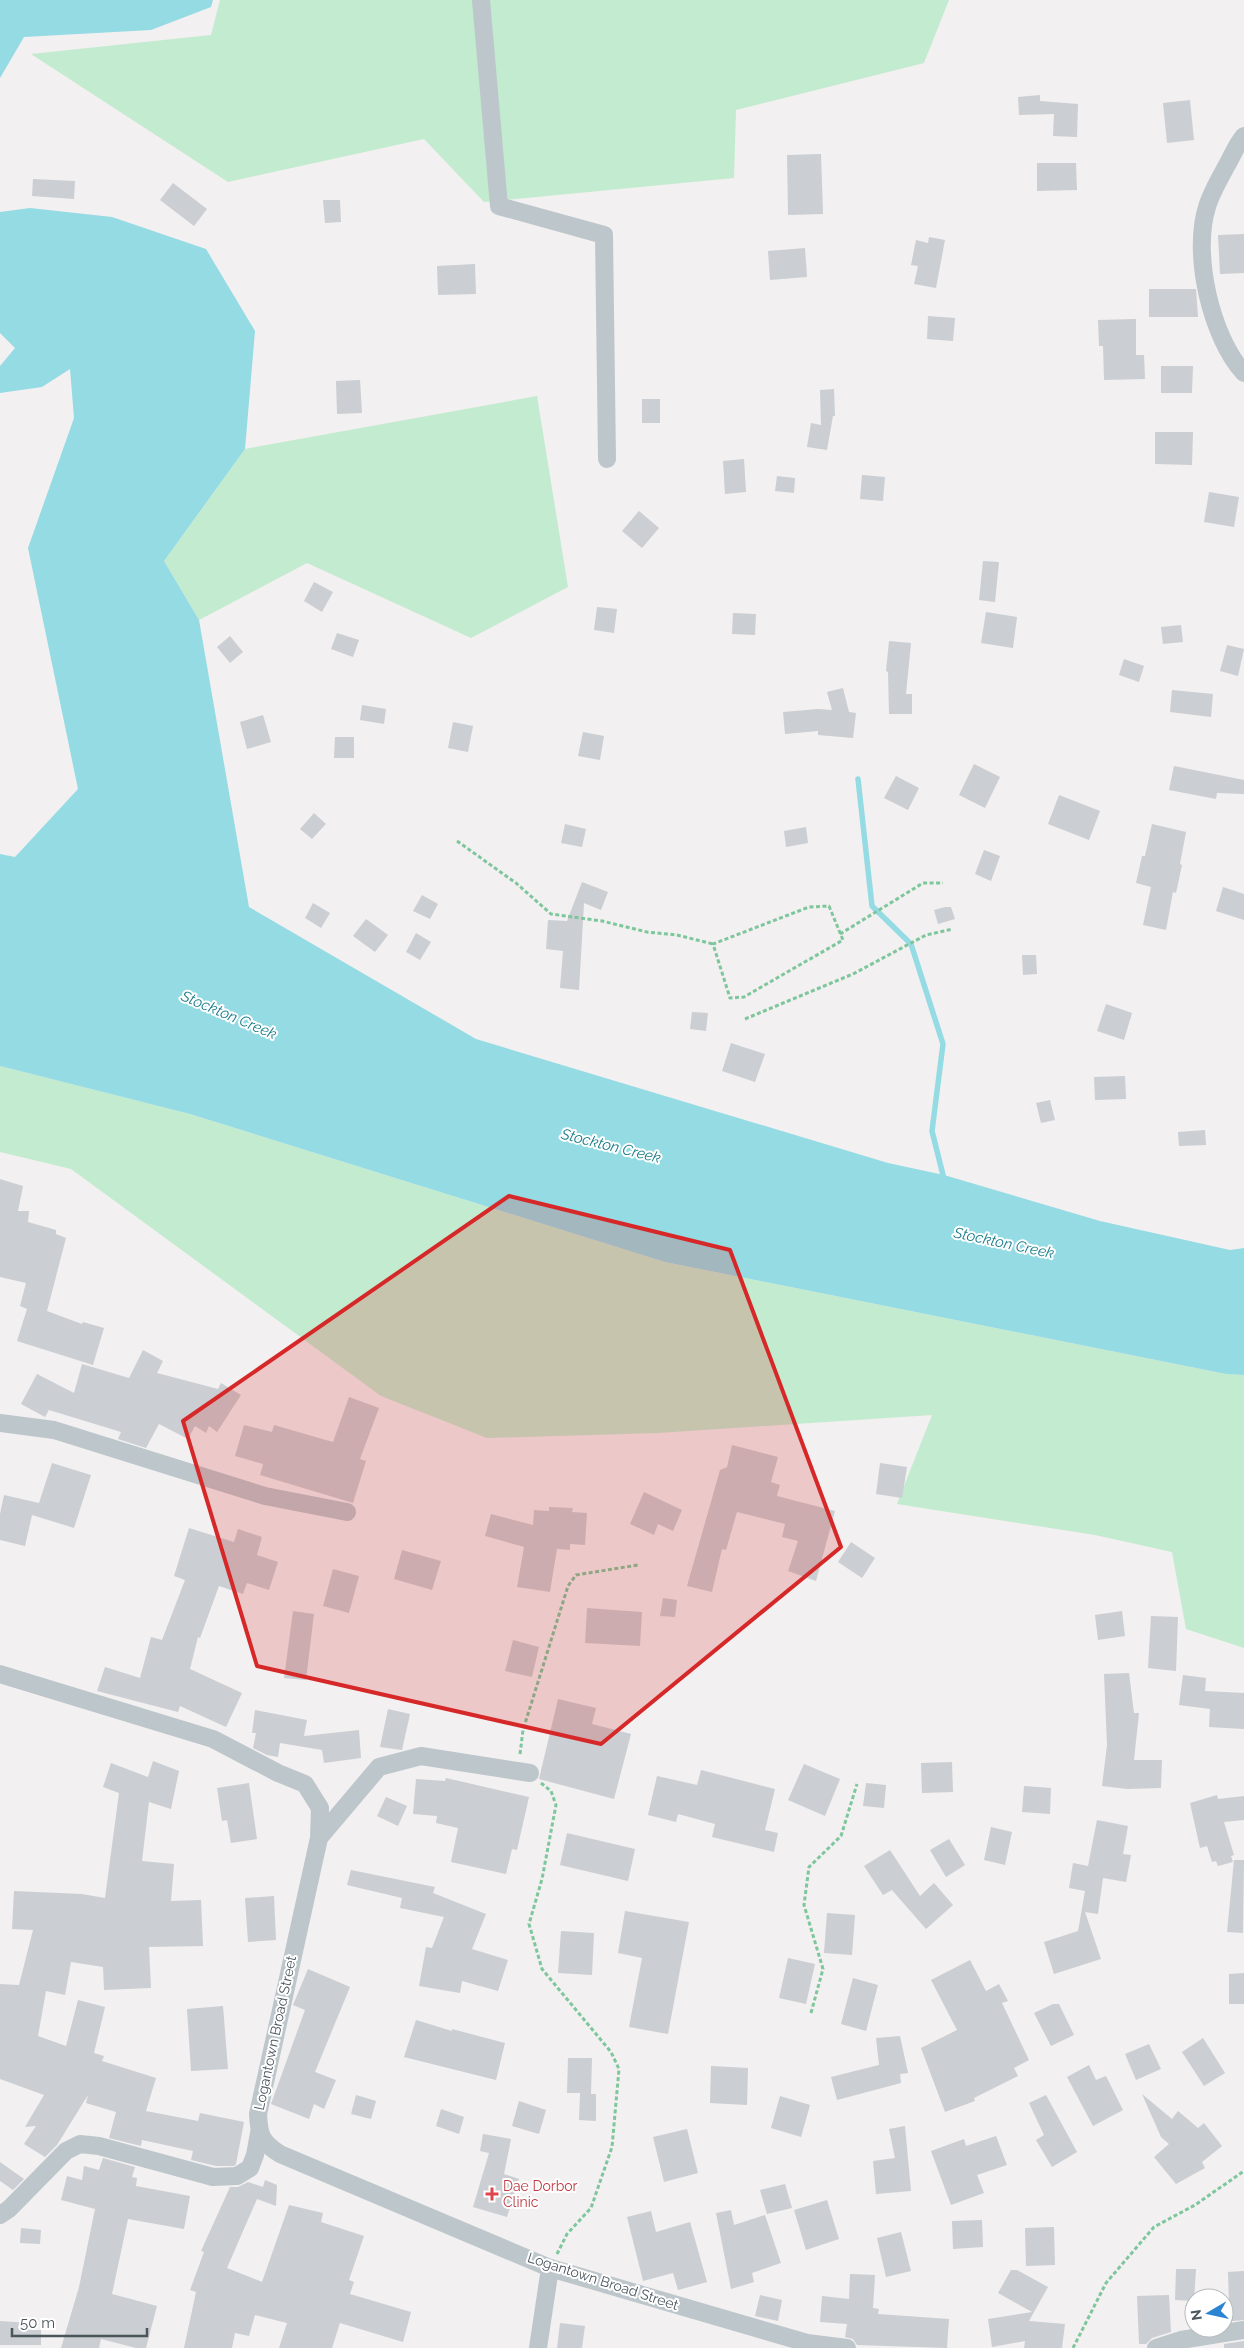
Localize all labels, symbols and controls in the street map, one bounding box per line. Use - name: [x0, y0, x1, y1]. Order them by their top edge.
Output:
- water label: Stockton Creek: [178, 986, 279, 1043]
- water label: Stockton Creek: [558, 1125, 663, 1167]
- water label: Stockton Creek: [951, 1223, 1056, 1262]
- street label: Logantown Broad Street: [251, 1954, 299, 2112]
- place label: Dae Dorbor Clinic: [503, 2178, 578, 2210]
- marker: Dae Dorbor Clinic: [485, 2187, 499, 2201]
- street label: Logantown Broad Street: [526, 2249, 681, 2313]
- north arrow: [1184, 2288, 1234, 2338]
- scale bar: [12, 2306, 148, 2338]
- text: N: [1187, 2309, 1205, 2322]
- text: 50 m: [20, 2314, 55, 2332]

